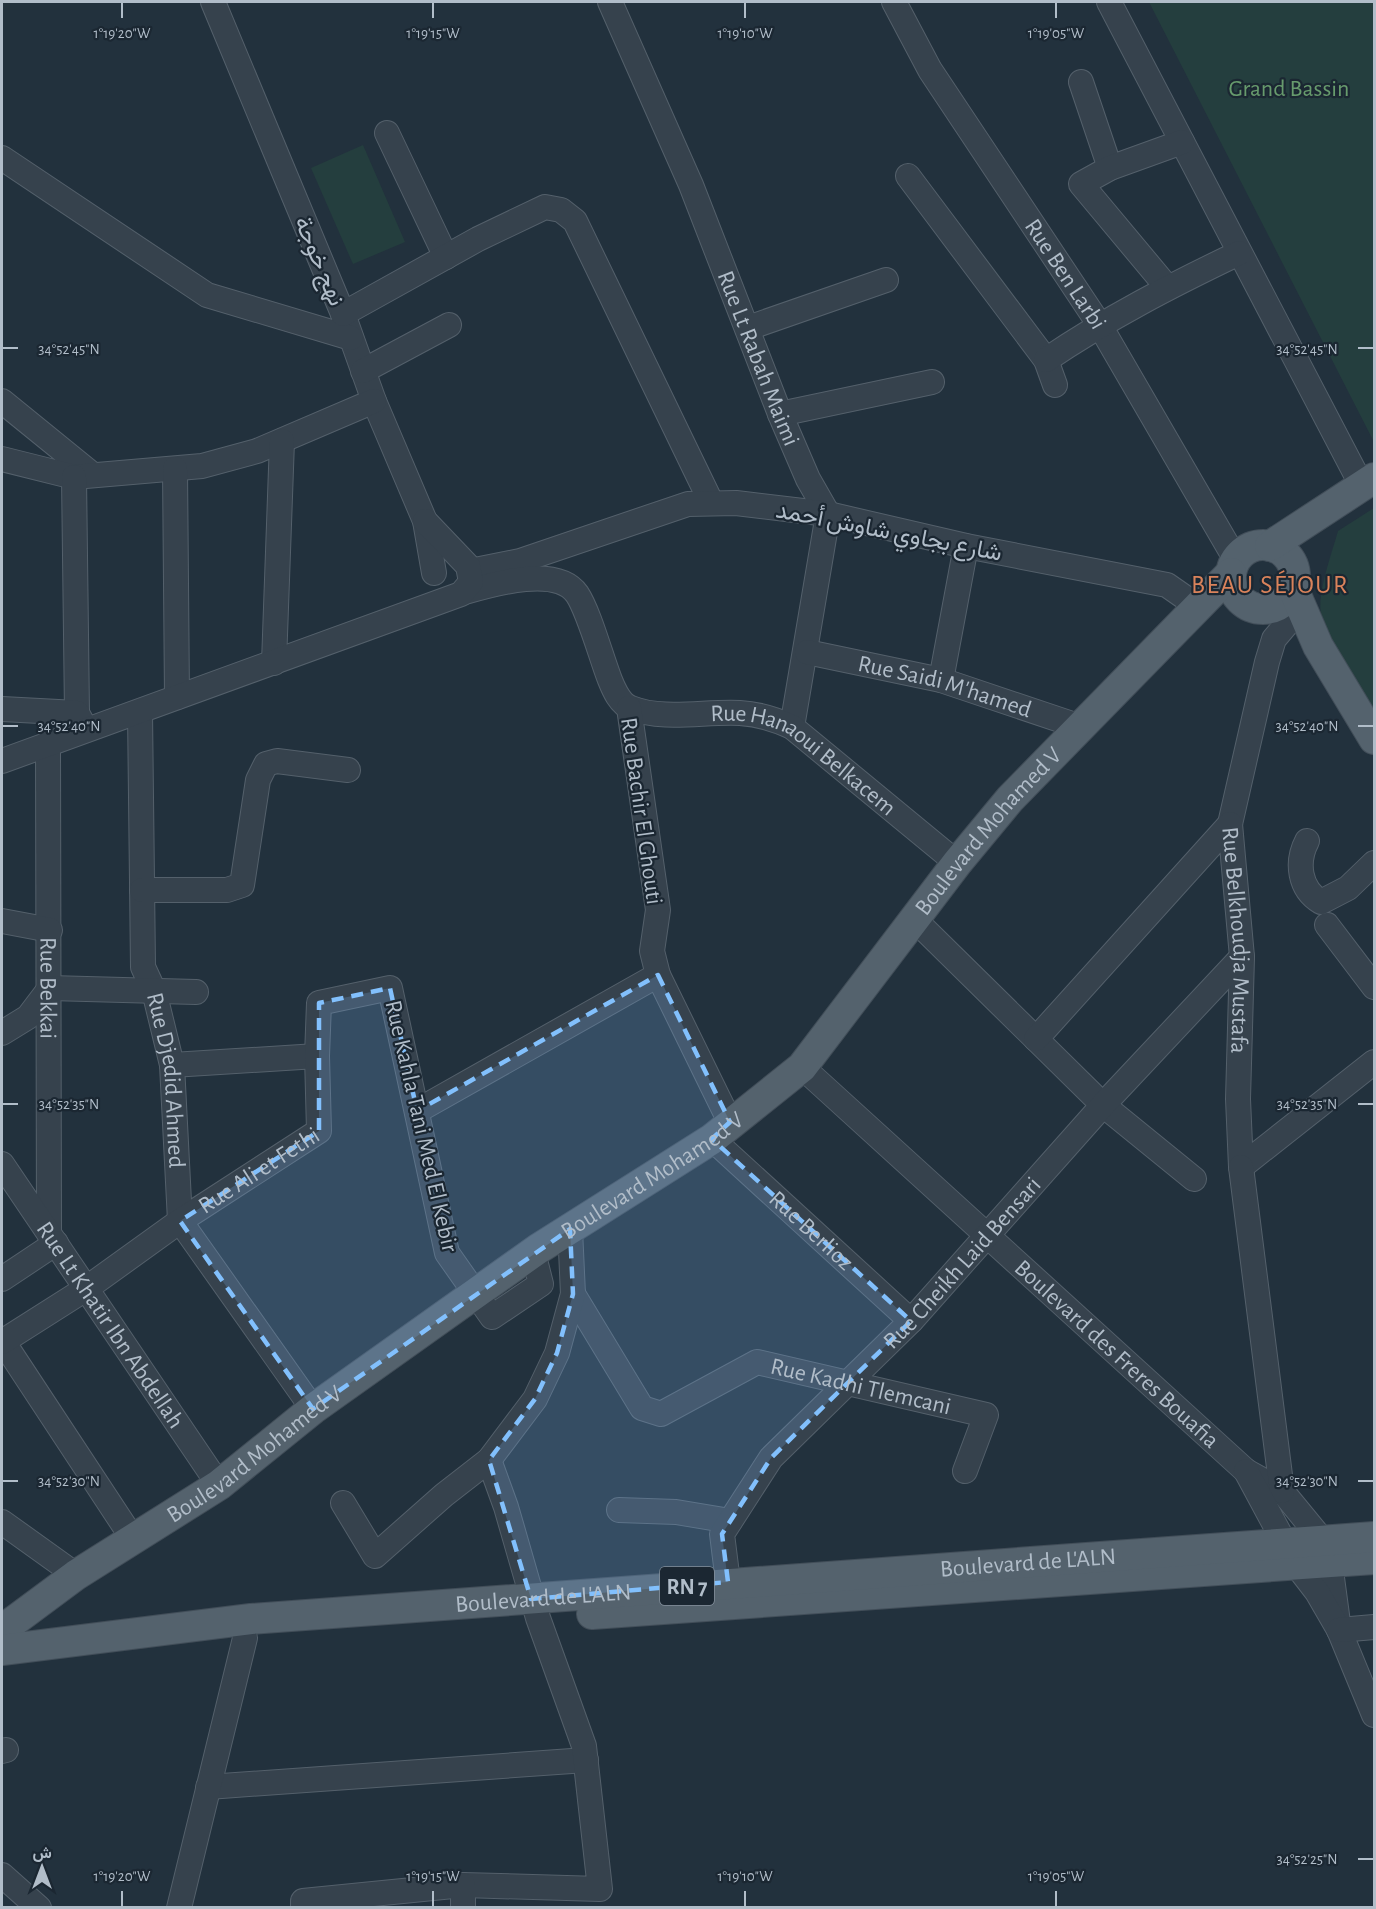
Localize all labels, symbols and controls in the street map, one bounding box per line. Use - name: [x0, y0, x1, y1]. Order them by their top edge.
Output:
- text: 1°19'20"W: [94, 26, 151, 41]
- text: 1°19'15"W: [406, 26, 460, 41]
- text: 1°19'10"W: [717, 26, 773, 41]
- text: 1°19'05"W: [1028, 26, 1085, 41]
- park label: Grand Bassin: [1229, 77, 1349, 101]
- street label: نهج خوجة: [286, 213, 349, 311]
- street label: Rue Ben Larbi: [1020, 215, 1110, 334]
- street label: Rue Lt Rabah Maimi: [712, 268, 803, 450]
- text: 34°52'45"N: [38, 342, 100, 357]
- text: 34°52'45"N: [1276, 342, 1338, 357]
- street label: شارع بجاوي شاوش أحمد: [773, 495, 1004, 572]
- district label: BEAU SÉJOUR: [1191, 570, 1349, 598]
- street label: Rue Saidi M'hamed: [856, 652, 1034, 722]
- street label: Rue Hanaoui Belkacem: [710, 702, 900, 820]
- street label: Rue Bachir El Ghouti: [616, 716, 666, 906]
- text: 34°52'40"N: [38, 719, 100, 734]
- text: 34°52'40"N: [1276, 719, 1338, 734]
- street label: Boulevard Mohamed V: [911, 743, 1067, 920]
- street label: Rue Belkhoudja Mustafa: [1217, 826, 1253, 1054]
- street label: Rue Bekkai: [35, 937, 60, 1039]
- street label: Rue Djedid Ahmed: [142, 990, 188, 1169]
- street label: Rue Kahla Tani Med El Kebir: [380, 998, 462, 1255]
- text: 34°52'35"N: [39, 1097, 99, 1112]
- text: 34°52'35"N: [1277, 1097, 1337, 1112]
- street label: Boulevard Mohamed V: [557, 1108, 749, 1244]
- street label: Rue Ali et Fethi: [194, 1123, 324, 1219]
- street label: Rue Cheikh Laid Bensari: [879, 1173, 1046, 1354]
- street label: Rue Berlioz: [764, 1187, 858, 1275]
- street label: Rue Lt Khatir Ibn Abdellah: [32, 1218, 188, 1433]
- street label: Boulevard des Freres Bouafia: [1010, 1256, 1223, 1453]
- street label: Rue Kadhi Tlemcani: [768, 1355, 953, 1420]
- street label: Boulevard Mohamed V: [163, 1381, 347, 1528]
- text: 34°52'30"N: [38, 1474, 100, 1489]
- text: 34°52'30"N: [1276, 1474, 1338, 1489]
- street label: Boulevard de L'ALN: [939, 1545, 1117, 1582]
- road number: RN 7: [660, 1567, 714, 1605]
- street label: Boulevard de L'ALN: [454, 1580, 632, 1617]
- north arrow: [12, 1837, 72, 1897]
- text: ش: [32, 1845, 52, 1862]
- text: 34°52'25"N: [1277, 1852, 1337, 1867]
- text: 1°19'20"W: [94, 1869, 151, 1884]
- text: 1°19'15"W: [406, 1869, 460, 1884]
- text: 1°19'10"W: [717, 1869, 773, 1884]
- text: 1°19'05"W: [1028, 1869, 1085, 1884]

